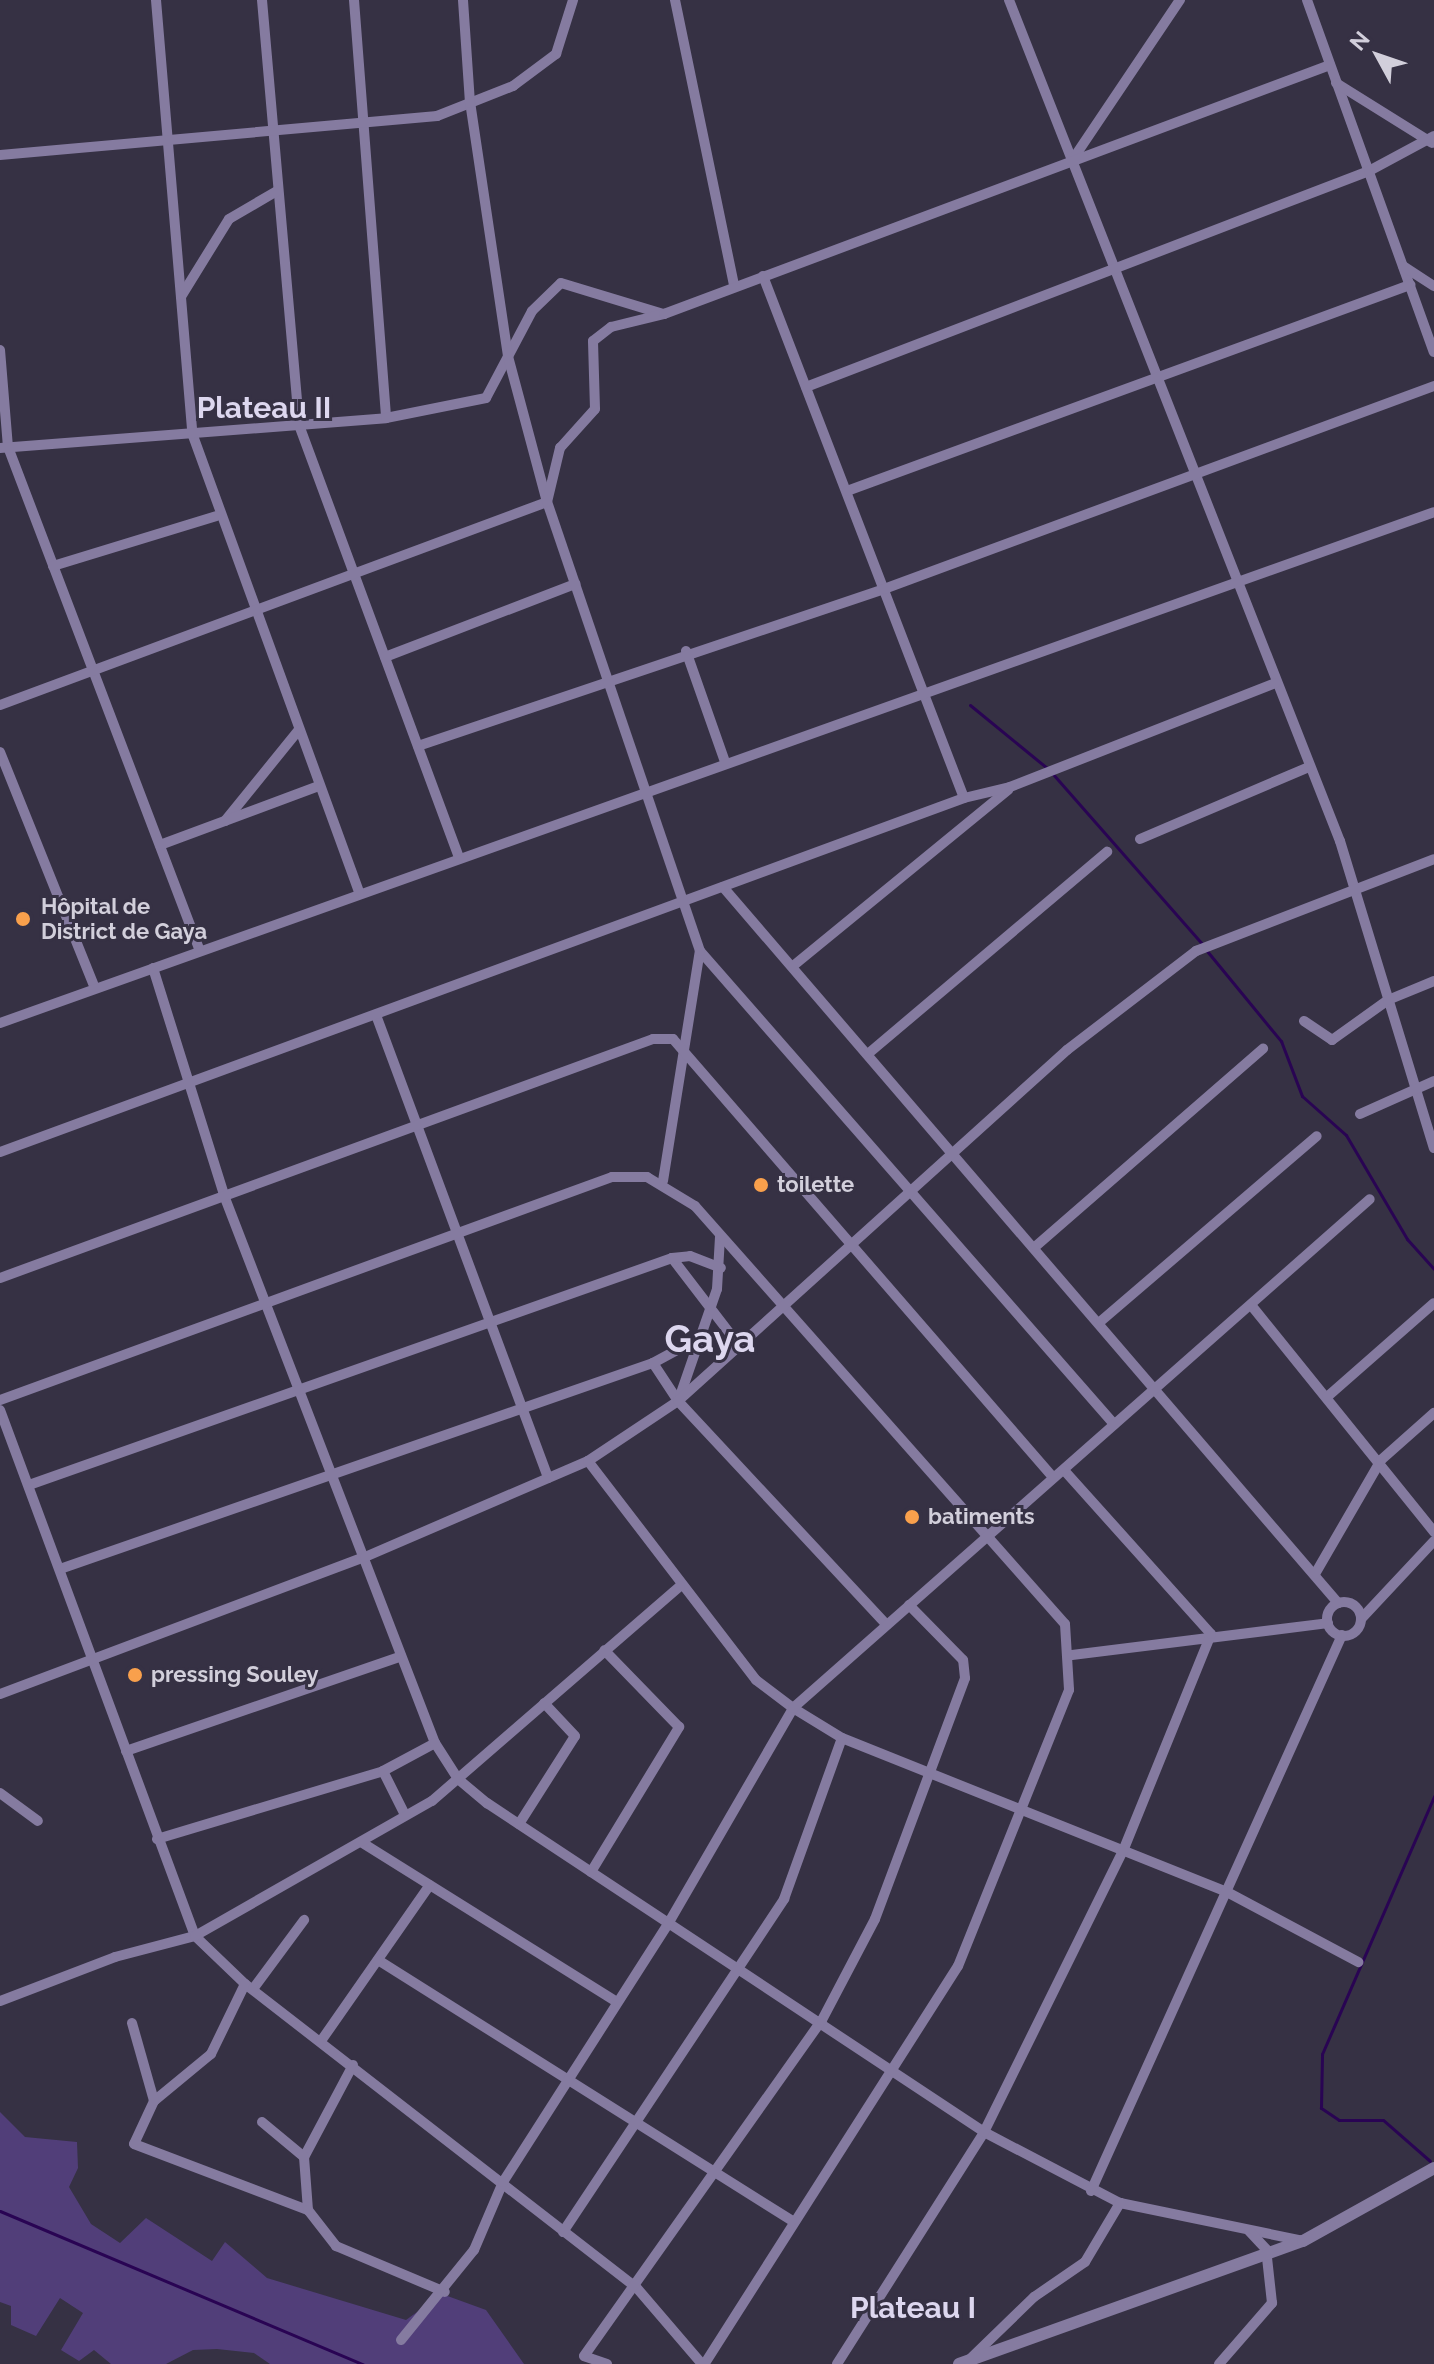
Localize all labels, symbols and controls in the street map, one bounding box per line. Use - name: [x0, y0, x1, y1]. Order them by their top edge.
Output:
- north arrow: [1338, 16, 1418, 96]
- text: N: [1344, 26, 1375, 55]
- district label: Plateau II: [197, 390, 331, 426]
- place label: Hôpital de District de Gaya: [41, 893, 207, 944]
- marker: Hôpital de District de Gaya: [12, 908, 34, 930]
- place label: toilette: [777, 1172, 854, 1198]
- marker: toilette: [752, 1176, 770, 1194]
- district label: Gaya: [665, 1316, 755, 1362]
- place label: batiments: [928, 1504, 1035, 1530]
- marker: batiments: [903, 1508, 921, 1526]
- place label: pressing Souley: [151, 1662, 319, 1688]
- marker: pressing Souley: [126, 1666, 144, 1684]
- district label: Plateau I: [850, 2290, 976, 2326]

